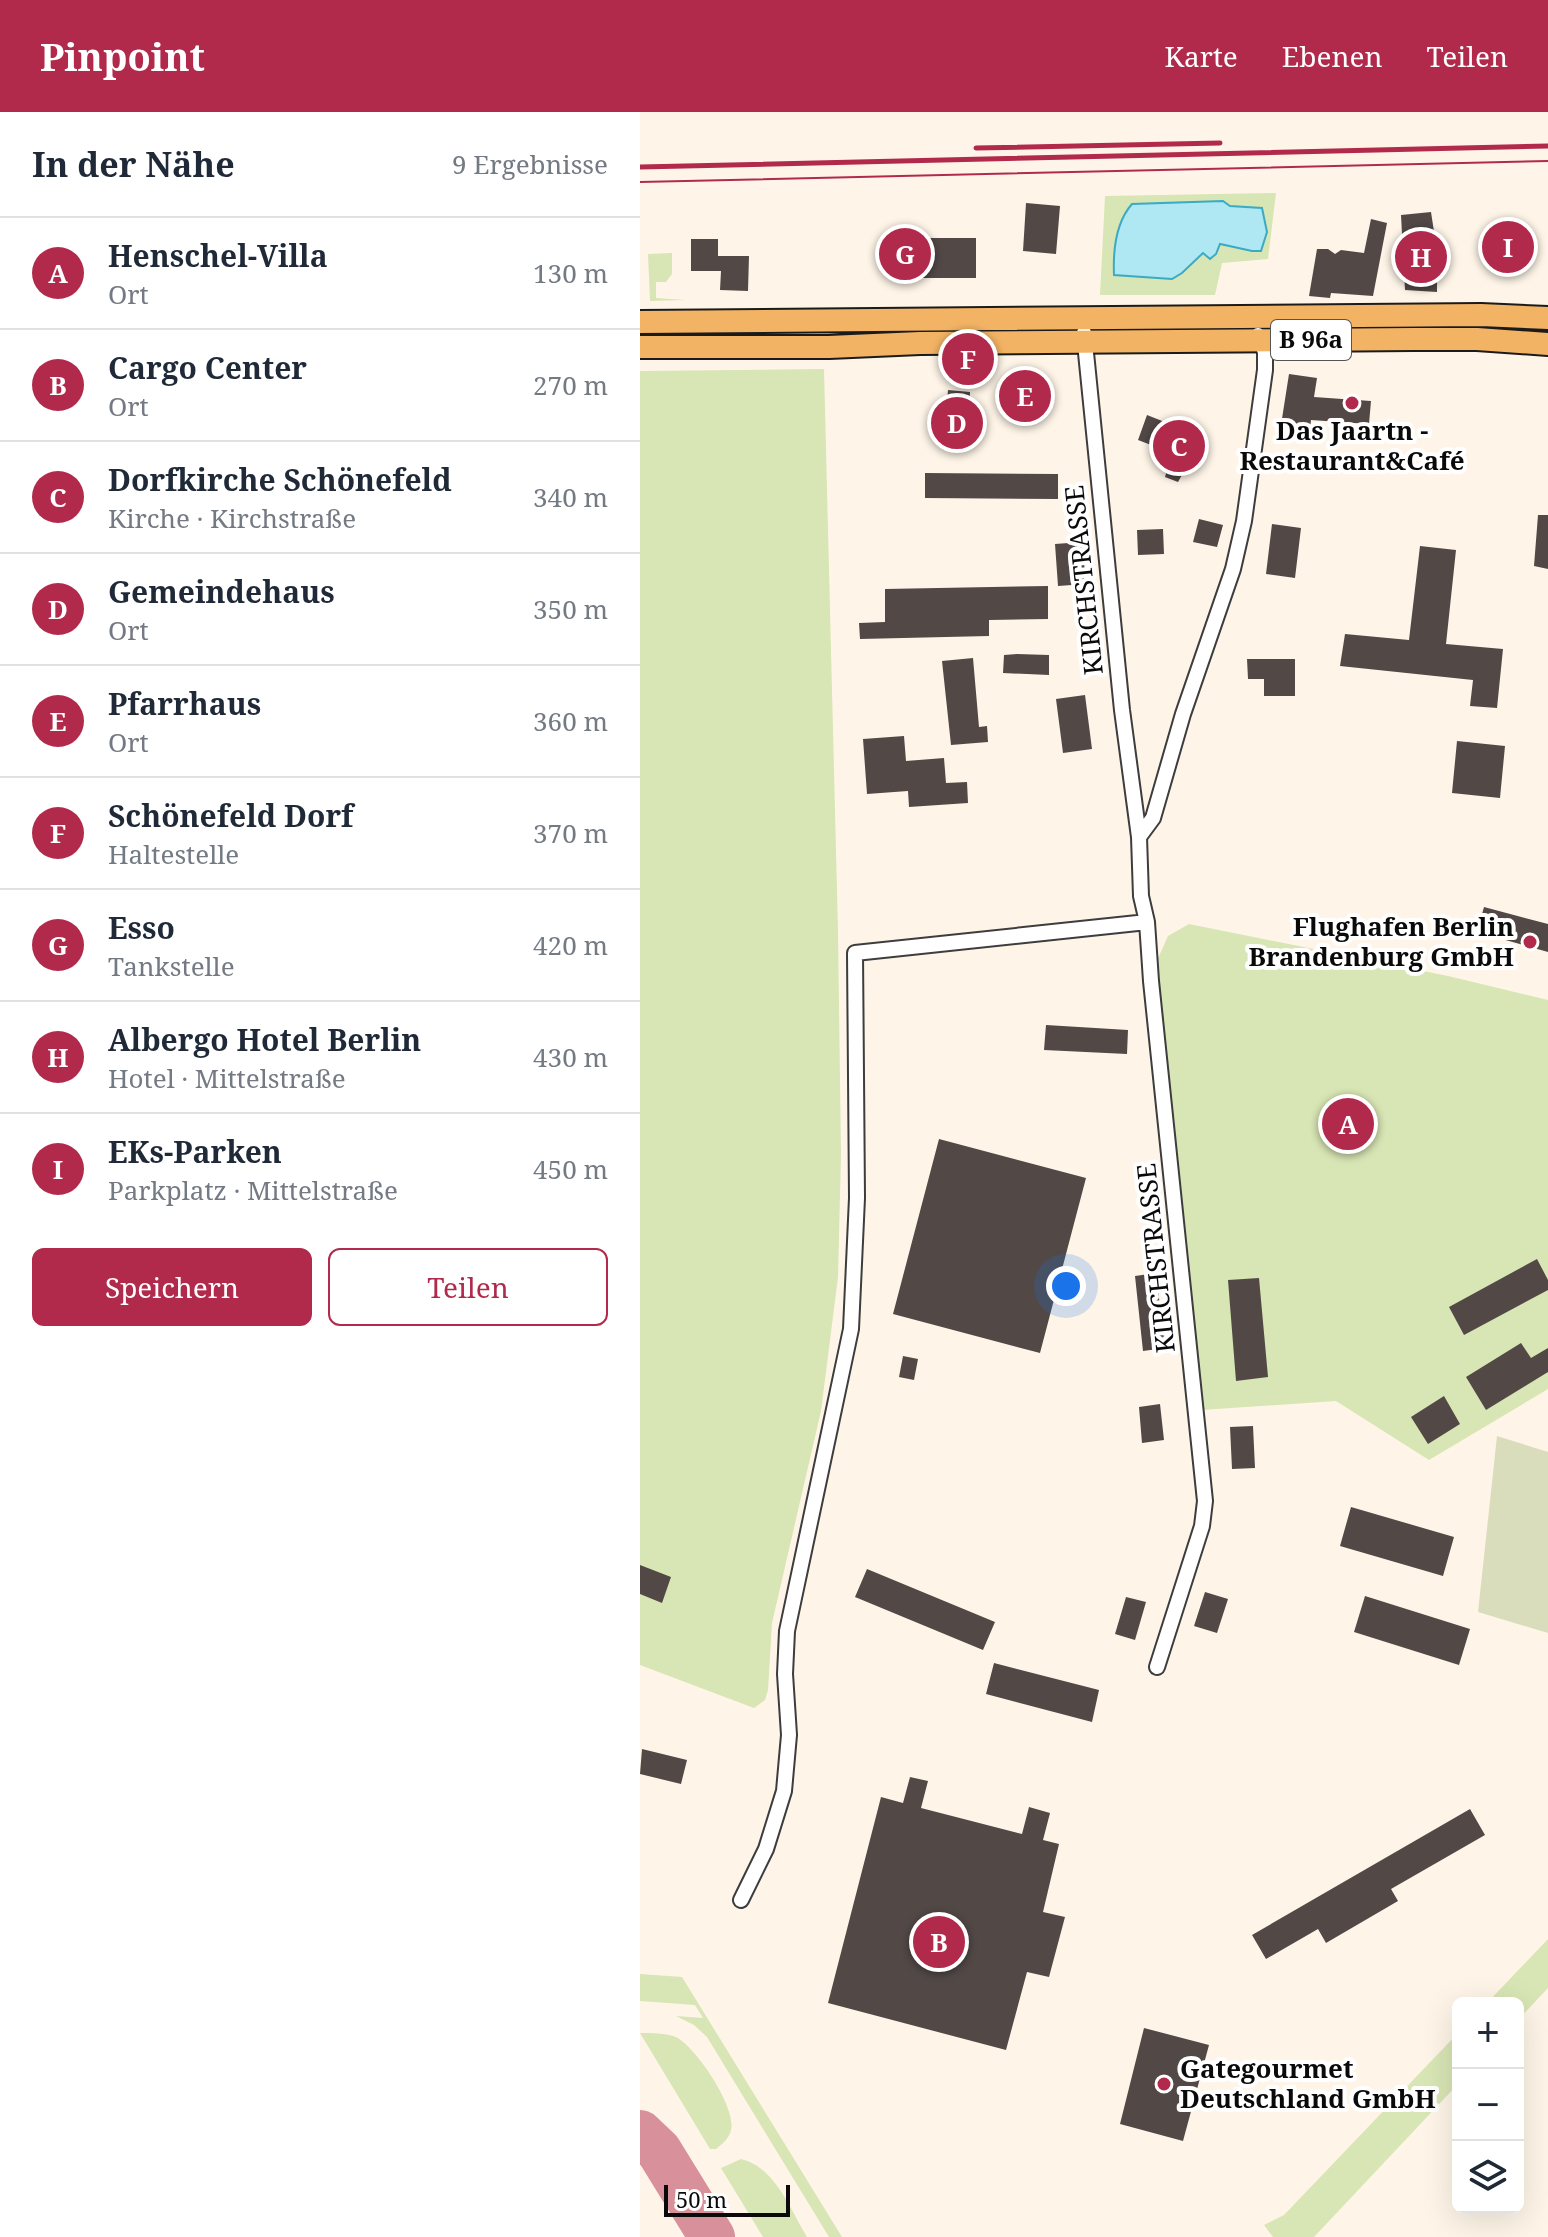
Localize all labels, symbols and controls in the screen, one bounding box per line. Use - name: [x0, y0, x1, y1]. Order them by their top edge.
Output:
- text: Pinpoint: [40, 30, 205, 82]
- text: Karte: [1164, 37, 1238, 75]
- text: Ebenen: [1282, 37, 1383, 75]
- text: Teilen: [1427, 37, 1508, 75]
- text: In der Nähe: [32, 141, 235, 187]
- text: 9 Ergebnisse: [452, 146, 608, 182]
- pin: I: [1482, 217, 1534, 277]
- pin: G: [879, 224, 931, 284]
- pin: H: [1395, 227, 1447, 287]
- text: Henschel-Villa: [108, 235, 328, 276]
- text: A: [48, 255, 68, 291]
- text: 130 m: [533, 255, 608, 291]
- text: Ort: [108, 276, 149, 312]
- road number: B 96a: [1271, 320, 1351, 360]
- pin: F: [942, 329, 994, 389]
- text: Cargo Center: [108, 347, 307, 388]
- pin: E: [999, 366, 1051, 426]
- text: B: [49, 367, 67, 403]
- text: 270 m: [533, 367, 608, 403]
- text: Ort: [108, 388, 149, 424]
- pin: D: [931, 393, 983, 453]
- marker: Das Jaartn - Restaurant&Café: [1343, 394, 1361, 412]
- place label: Das Jaartn - Restaurant&Café: [1239, 412, 1465, 478]
- pin: C: [1153, 416, 1205, 476]
- text: Dorfkirche Schönefeld: [108, 459, 452, 500]
- text: C: [49, 479, 67, 515]
- text: 340 m: [533, 479, 608, 515]
- street label: KIRCHSTRASSE: [1055, 484, 1111, 677]
- text: Kirche · Kirchstraße: [108, 500, 356, 536]
- text: Gemeindehaus: [108, 571, 335, 612]
- text: D: [48, 591, 68, 627]
- text: 350 m: [533, 591, 608, 627]
- text: Ort: [108, 612, 149, 648]
- text: Pfarrhaus: [108, 683, 261, 724]
- text: E: [50, 703, 66, 739]
- text: 360 m: [533, 703, 608, 739]
- text: Ort: [108, 724, 149, 760]
- text: Schönefeld Dorf: [108, 795, 353, 836]
- text: F: [50, 815, 66, 851]
- text: 370 m: [533, 815, 608, 851]
- text: Haltestelle: [108, 836, 239, 872]
- text: Esso: [108, 907, 175, 948]
- place label: Flughafen Berlin Brandenburg GmbH: [1248, 908, 1514, 974]
- text: G: [48, 927, 68, 963]
- text: 420 m: [533, 927, 608, 963]
- marker: Flughafen Berlin Brandenburg GmbH: [1521, 933, 1539, 951]
- text: Tankstelle: [108, 948, 235, 984]
- text: Albergo Hotel Berlin: [108, 1019, 421, 1060]
- text: H: [47, 1039, 69, 1075]
- text: 430 m: [533, 1039, 608, 1075]
- text: Hotel · Mittelstraße: [108, 1060, 346, 1096]
- pin: A: [1322, 1094, 1374, 1154]
- text: EKs-Parken: [108, 1131, 282, 1172]
- text: I: [53, 1151, 63, 1187]
- text: 450 m: [533, 1151, 608, 1187]
- street label: KIRCHSTRASSE: [1127, 1162, 1183, 1355]
- text: Parkplatz · Mittelstraße: [108, 1172, 398, 1208]
- button: Speichern: [32, 1248, 312, 1326]
- button: Teilen: [328, 1248, 608, 1326]
- your location: [1046, 1266, 1086, 1306]
- pin: B: [913, 1912, 965, 1972]
- map controls: [1452, 1997, 1524, 2213]
- button: +: [1452, 1997, 1524, 2069]
- place label: Gategourmet Deutschland GmbH: [1180, 2050, 1436, 2116]
- button: −: [1452, 2069, 1524, 2141]
- marker: Gategourmet Deutschland GmbH: [1155, 2075, 1173, 2093]
- button: layers: [1452, 2141, 1524, 2213]
- scale bar: [664, 2181, 790, 2217]
- text: 50 m: [676, 2184, 727, 2214]

